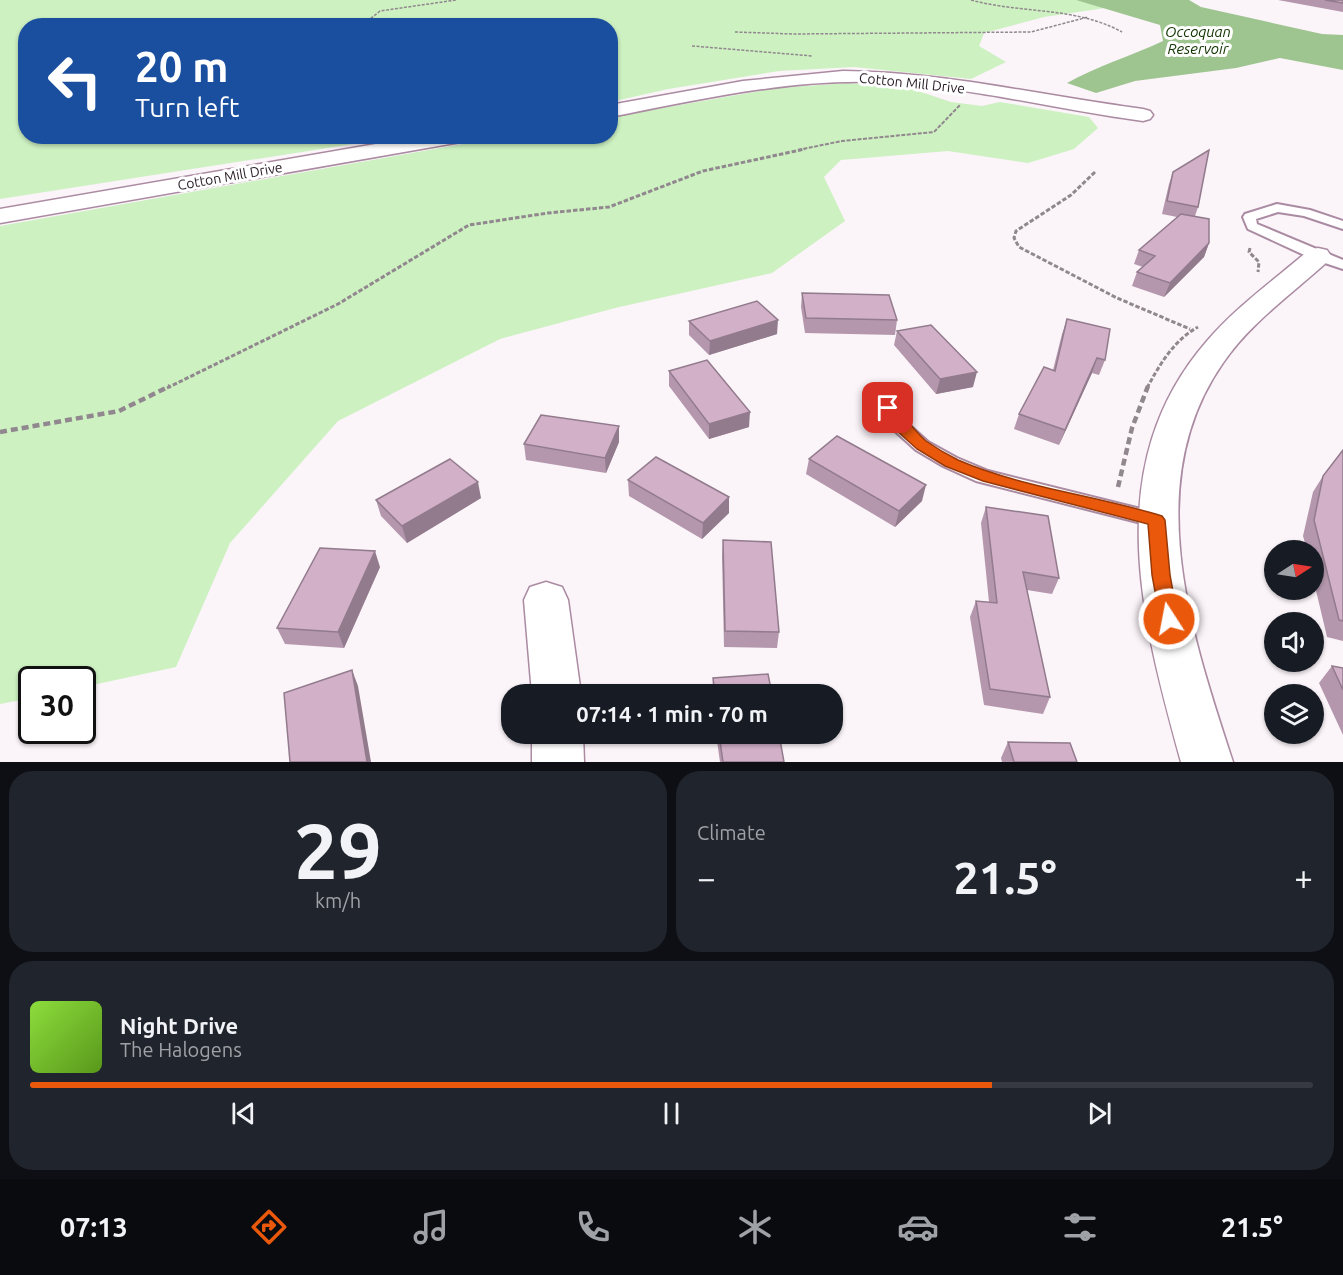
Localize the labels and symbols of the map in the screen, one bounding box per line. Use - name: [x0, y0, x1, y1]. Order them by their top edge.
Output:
- water label: Occoquan Reservoir: [1165, 23, 1231, 57]
- street label: Cotton Mill Drive: [858, 69, 966, 97]
- street label: Cotton Mill Drive: [176, 159, 284, 193]
- pin: [862, 382, 913, 433]
- north arrow: [1264, 540, 1324, 600]
- position arrow: [1137, 587, 1201, 651]
- speed limit sign: 30: [18, 666, 96, 744]

